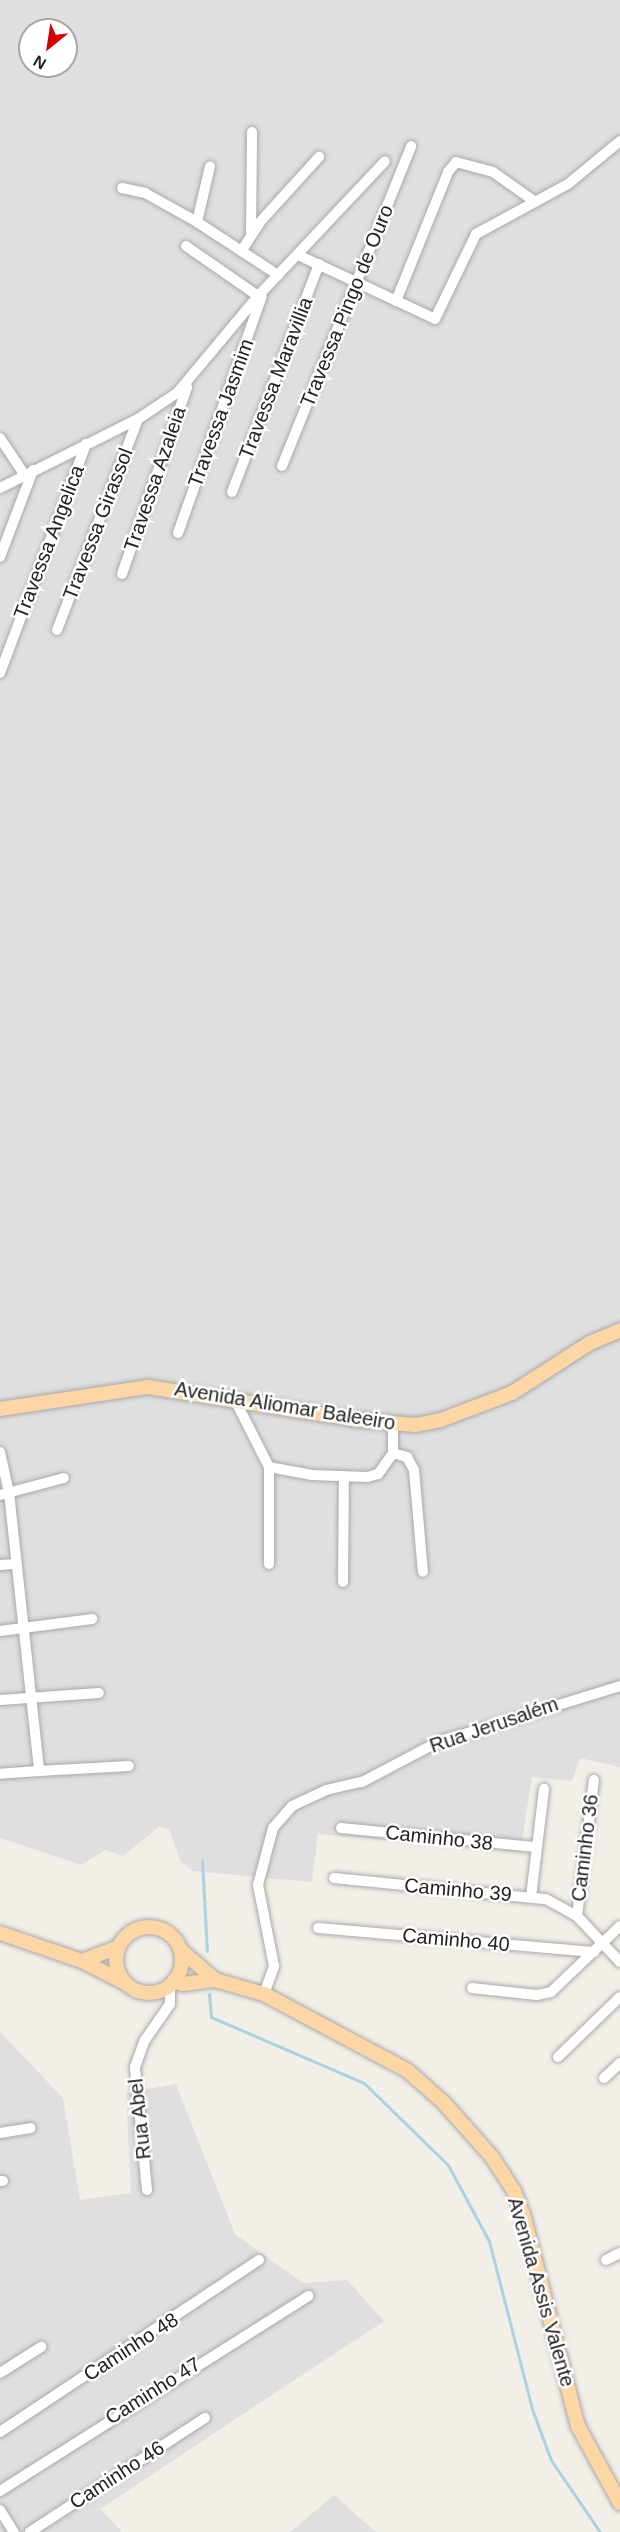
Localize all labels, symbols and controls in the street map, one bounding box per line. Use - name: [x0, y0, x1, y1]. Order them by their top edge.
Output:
- north arrow: [18, 18, 78, 78]
- text: N: [30, 52, 49, 73]
- street label: Travessa Pingo de Ouro: [295, 201, 399, 411]
- street label: Travessa Maravillia: [234, 294, 318, 462]
- street label: Travessa Jasmim: [183, 336, 259, 490]
- street label: Travessa Azaleia: [119, 403, 191, 555]
- street label: Travessa Girassol: [58, 445, 138, 603]
- street label: Travessa Angelica: [8, 461, 90, 623]
- street label: Avenida Aliomar Baleeiro: [172, 1377, 398, 1435]
- street label: Rua Jerusalém: [427, 1692, 561, 1758]
- street label: Caminho 36: [567, 1793, 603, 1903]
- street label: Caminho 38: [384, 1820, 494, 1856]
- street label: Caminho 39: [403, 1873, 513, 1907]
- street label: Caminho 40: [401, 1923, 511, 1957]
- street label: Rua Abel: [124, 2077, 156, 2161]
- street label: Avenida Assis Valente: [502, 2194, 580, 2390]
- street label: Caminho 48: [79, 2308, 183, 2386]
- street label: Caminho 47: [101, 2352, 205, 2430]
- street label: Caminho 46: [65, 2436, 169, 2514]

